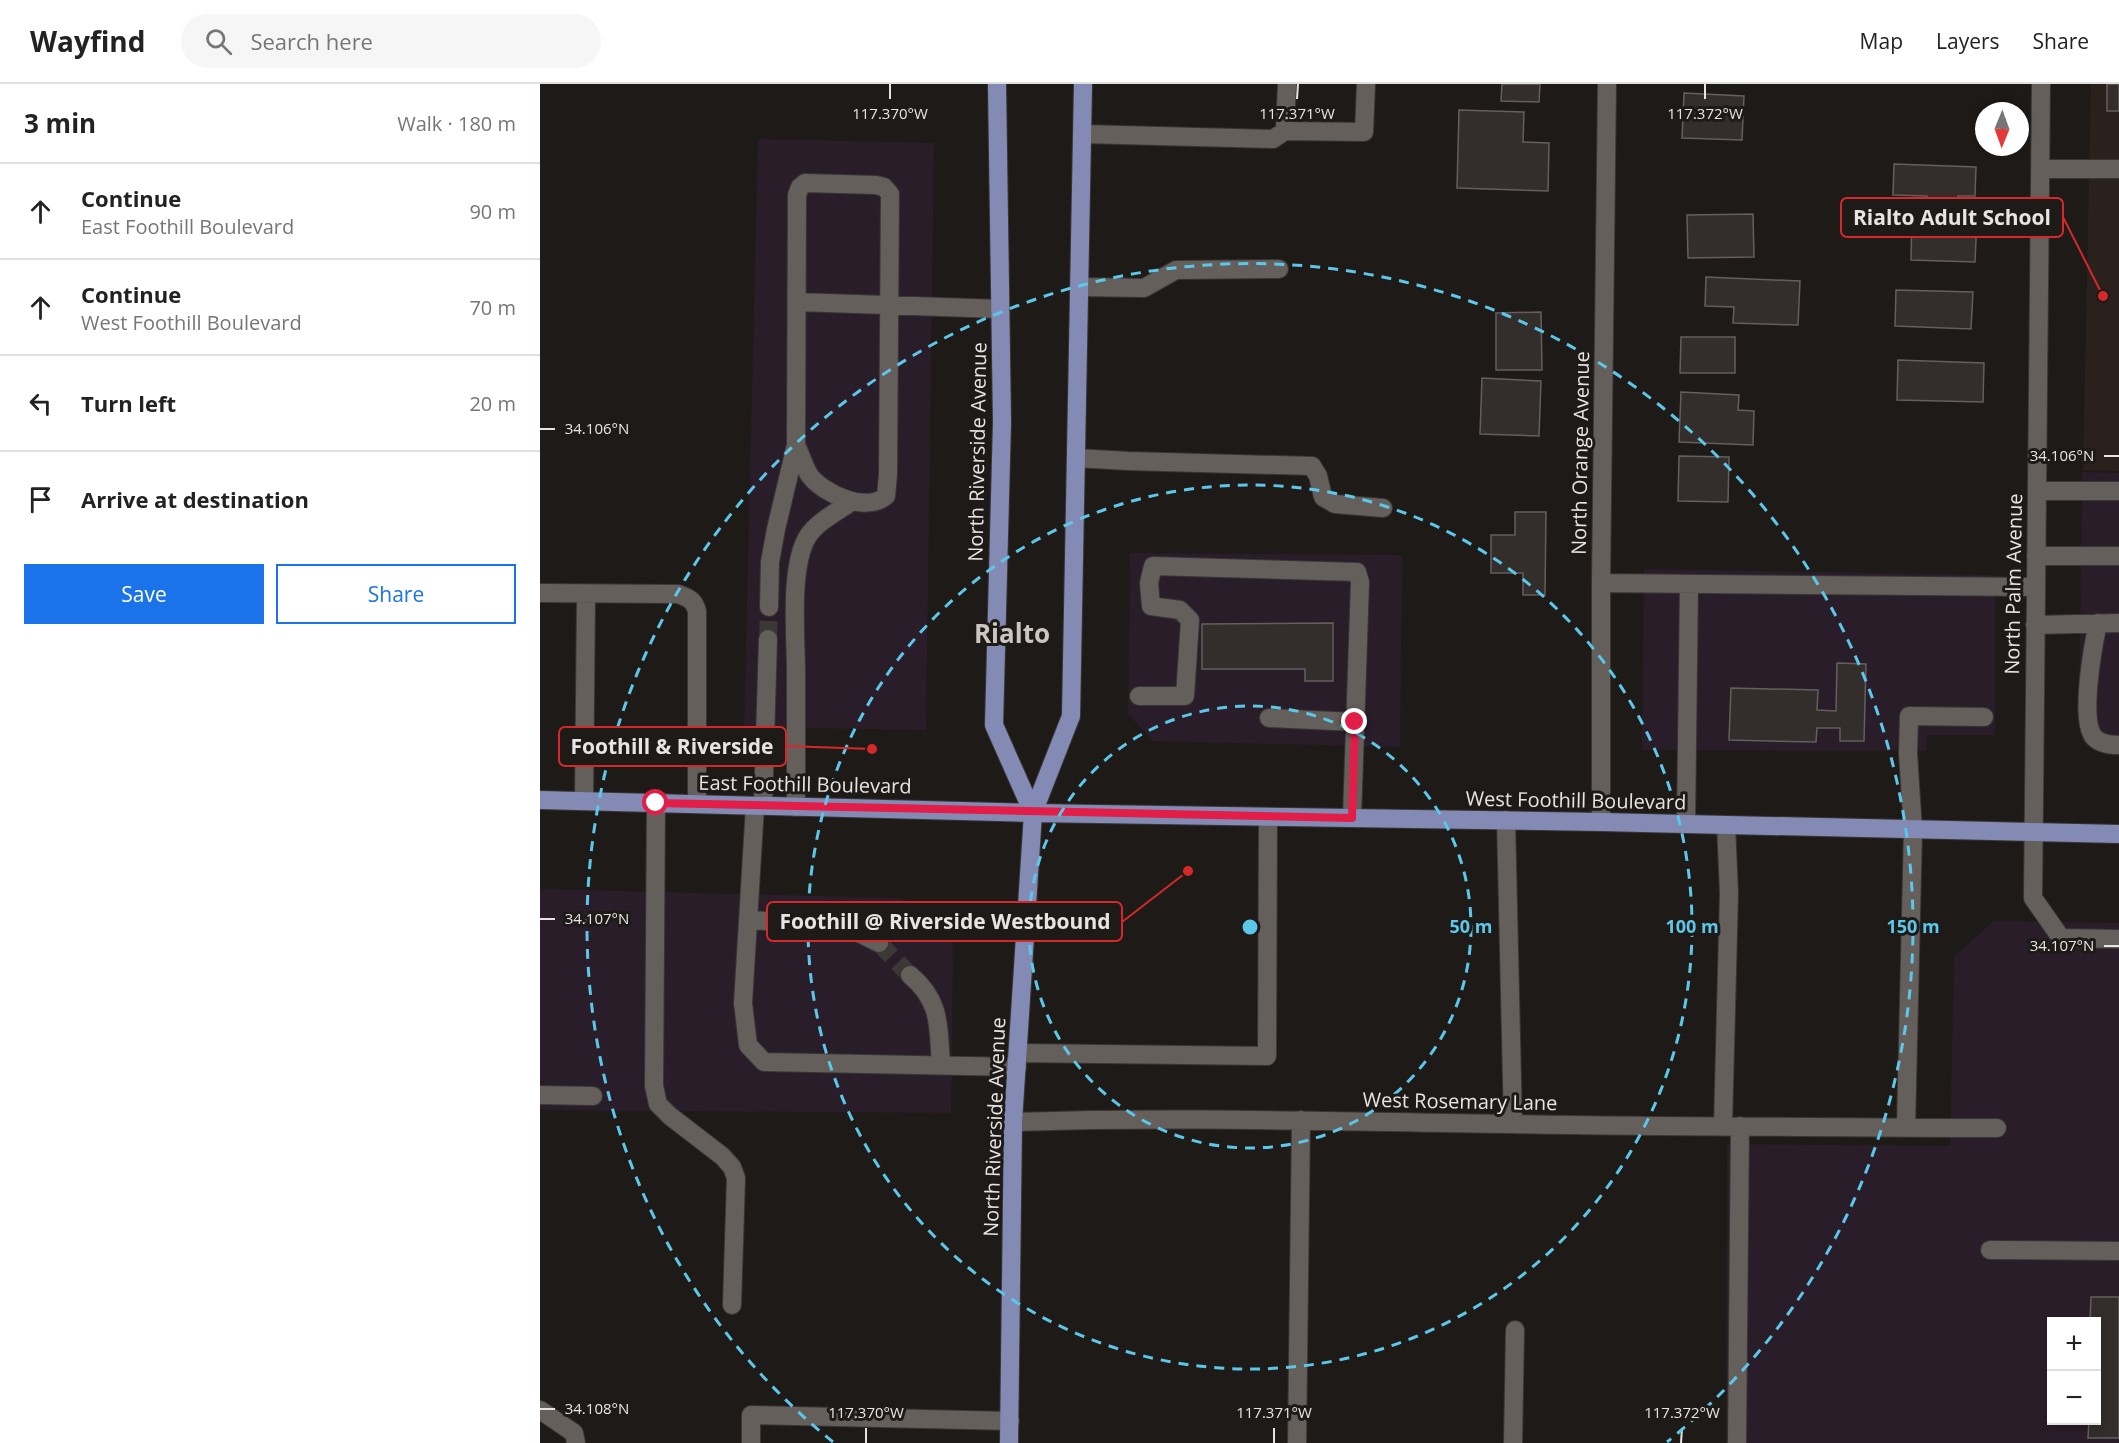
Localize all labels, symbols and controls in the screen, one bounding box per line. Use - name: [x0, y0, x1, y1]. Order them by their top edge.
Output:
- search box: [181, 14, 601, 68]
- text: Wayfind: [30, 22, 145, 60]
- icon: search: [202, 25, 235, 58]
- text: Search here: [250, 26, 373, 56]
- text: Map: [1860, 27, 1903, 55]
- text: Layers: [1936, 27, 2000, 55]
- text: Share: [2033, 27, 2089, 55]
- north arrow: [1975, 102, 2029, 156]
- text: 117.370°W: [852, 103, 928, 123]
- text: 117.371°W: [1259, 103, 1335, 123]
- text: 117.372°W: [1667, 103, 1743, 123]
- text: 3 min: [24, 105, 96, 141]
- text: Walk · 180 m: [397, 110, 516, 137]
- text: Continue: [81, 183, 181, 213]
- icon: ahead: [24, 195, 57, 228]
- text: 90 m: [469, 198, 516, 225]
- callout: Rialto Adult School: [1841, 198, 2063, 237]
- text: Rialto Adult School: [1853, 203, 2051, 231]
- text: East Foothill Boulevard: [81, 213, 294, 240]
- text: Continue: [81, 279, 181, 309]
- icon: ahead: [24, 291, 57, 324]
- text: 70 m: [469, 294, 516, 321]
- text: West Foothill Boulevard: [81, 309, 302, 336]
- street label: North Riverside Avenue: [962, 342, 992, 562]
- street label: North Orange Avenue: [1565, 351, 1595, 555]
- icon: left: [24, 387, 57, 420]
- text: Turn left: [81, 388, 176, 418]
- text: 20 m: [469, 390, 516, 417]
- text: 34.106°N: [565, 418, 629, 438]
- text: 34.106°N: [2030, 445, 2094, 465]
- icon: arrive: [24, 483, 57, 516]
- text: Arrive at destination: [81, 484, 309, 514]
- street label: North Palm Avenue: [1998, 493, 2028, 675]
- button: Save: [24, 564, 264, 624]
- button: Share: [276, 564, 516, 624]
- district label: Rialto: [974, 615, 1050, 651]
- route end: [1341, 708, 1367, 734]
- callout: Foothill & Riverside: [559, 727, 786, 766]
- text: Foothill & Riverside: [570, 732, 774, 760]
- street label: East Foothill Boulevard: [698, 769, 912, 799]
- street label: West Foothill Boulevard: [1465, 785, 1687, 815]
- route start: [642, 789, 668, 815]
- callout: Foothill @ Riverside Westbound: [767, 902, 1122, 941]
- text: Foothill @ Riverside Westbound: [779, 907, 1111, 935]
- text: 34.107°N: [565, 908, 629, 928]
- text: 50 m: [1450, 914, 1492, 938]
- text: 100 m: [1665, 914, 1719, 938]
- text: 150 m: [1886, 914, 1940, 938]
- centre of rings: [1240, 917, 1260, 937]
- text: 34.107°N: [2030, 935, 2094, 955]
- street label: North Riverside Avenue: [977, 1017, 1011, 1237]
- street label: West Rosemary Lane: [1362, 1086, 1558, 1116]
- map controls: [2047, 1317, 2101, 1425]
- button: +: [2047, 1317, 2101, 1371]
- button: −: [2047, 1371, 2101, 1425]
- text: 34.108°N: [565, 1398, 629, 1418]
- text: 117.370°W: [828, 1402, 904, 1422]
- text: 117.371°W: [1236, 1402, 1312, 1422]
- text: 117.372°W: [1644, 1402, 1720, 1422]

